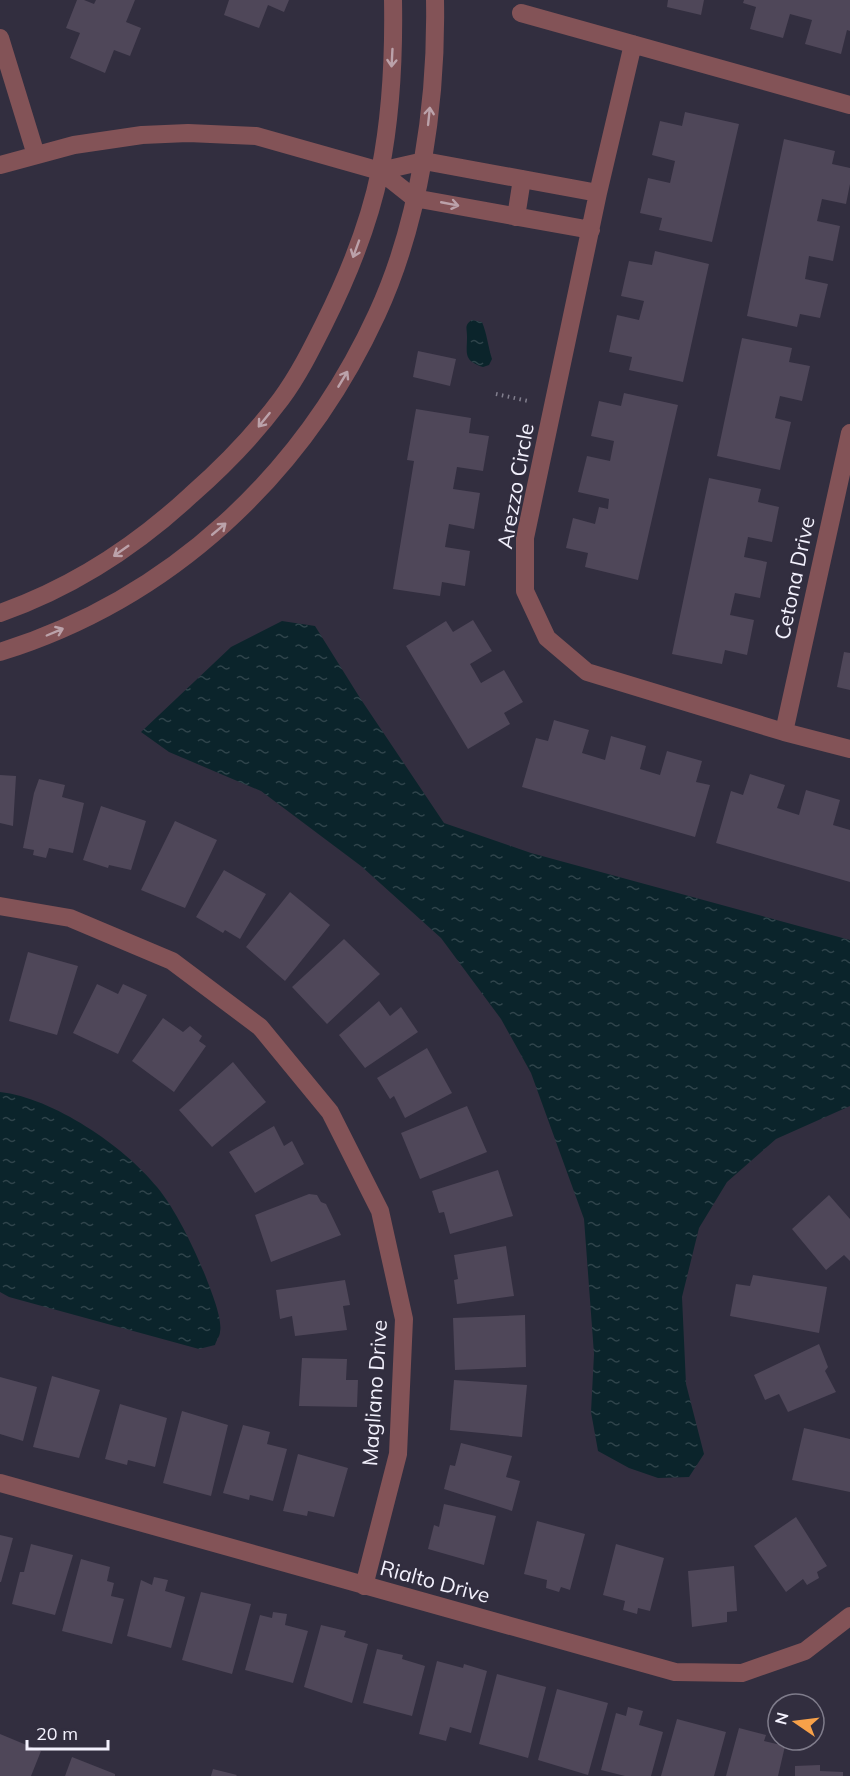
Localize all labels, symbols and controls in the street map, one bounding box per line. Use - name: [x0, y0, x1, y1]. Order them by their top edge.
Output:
- one-way arrow: [386, 48, 397, 68]
- one-way arrow: [424, 107, 435, 127]
- one-way arrow: [439, 199, 459, 210]
- one-way arrow: [350, 239, 361, 258]
- one-way arrow: [338, 371, 350, 388]
- one-way arrow: [257, 412, 271, 427]
- street label: Arezzo Circle: [491, 421, 539, 551]
- street label: Cetona Drive: [768, 514, 820, 642]
- one-way arrow: [211, 522, 226, 536]
- one-way arrow: [113, 545, 129, 557]
- one-way arrow: [45, 626, 64, 637]
- street label: Magliano Drive: [356, 1319, 392, 1467]
- street label: Rialto Drive: [378, 1554, 493, 1608]
- north arrow: [766, 1692, 826, 1752]
- text: N: [770, 1710, 793, 1727]
- scale bar: [27, 1713, 108, 1751]
- text: 20 m: [36, 1722, 78, 1745]

